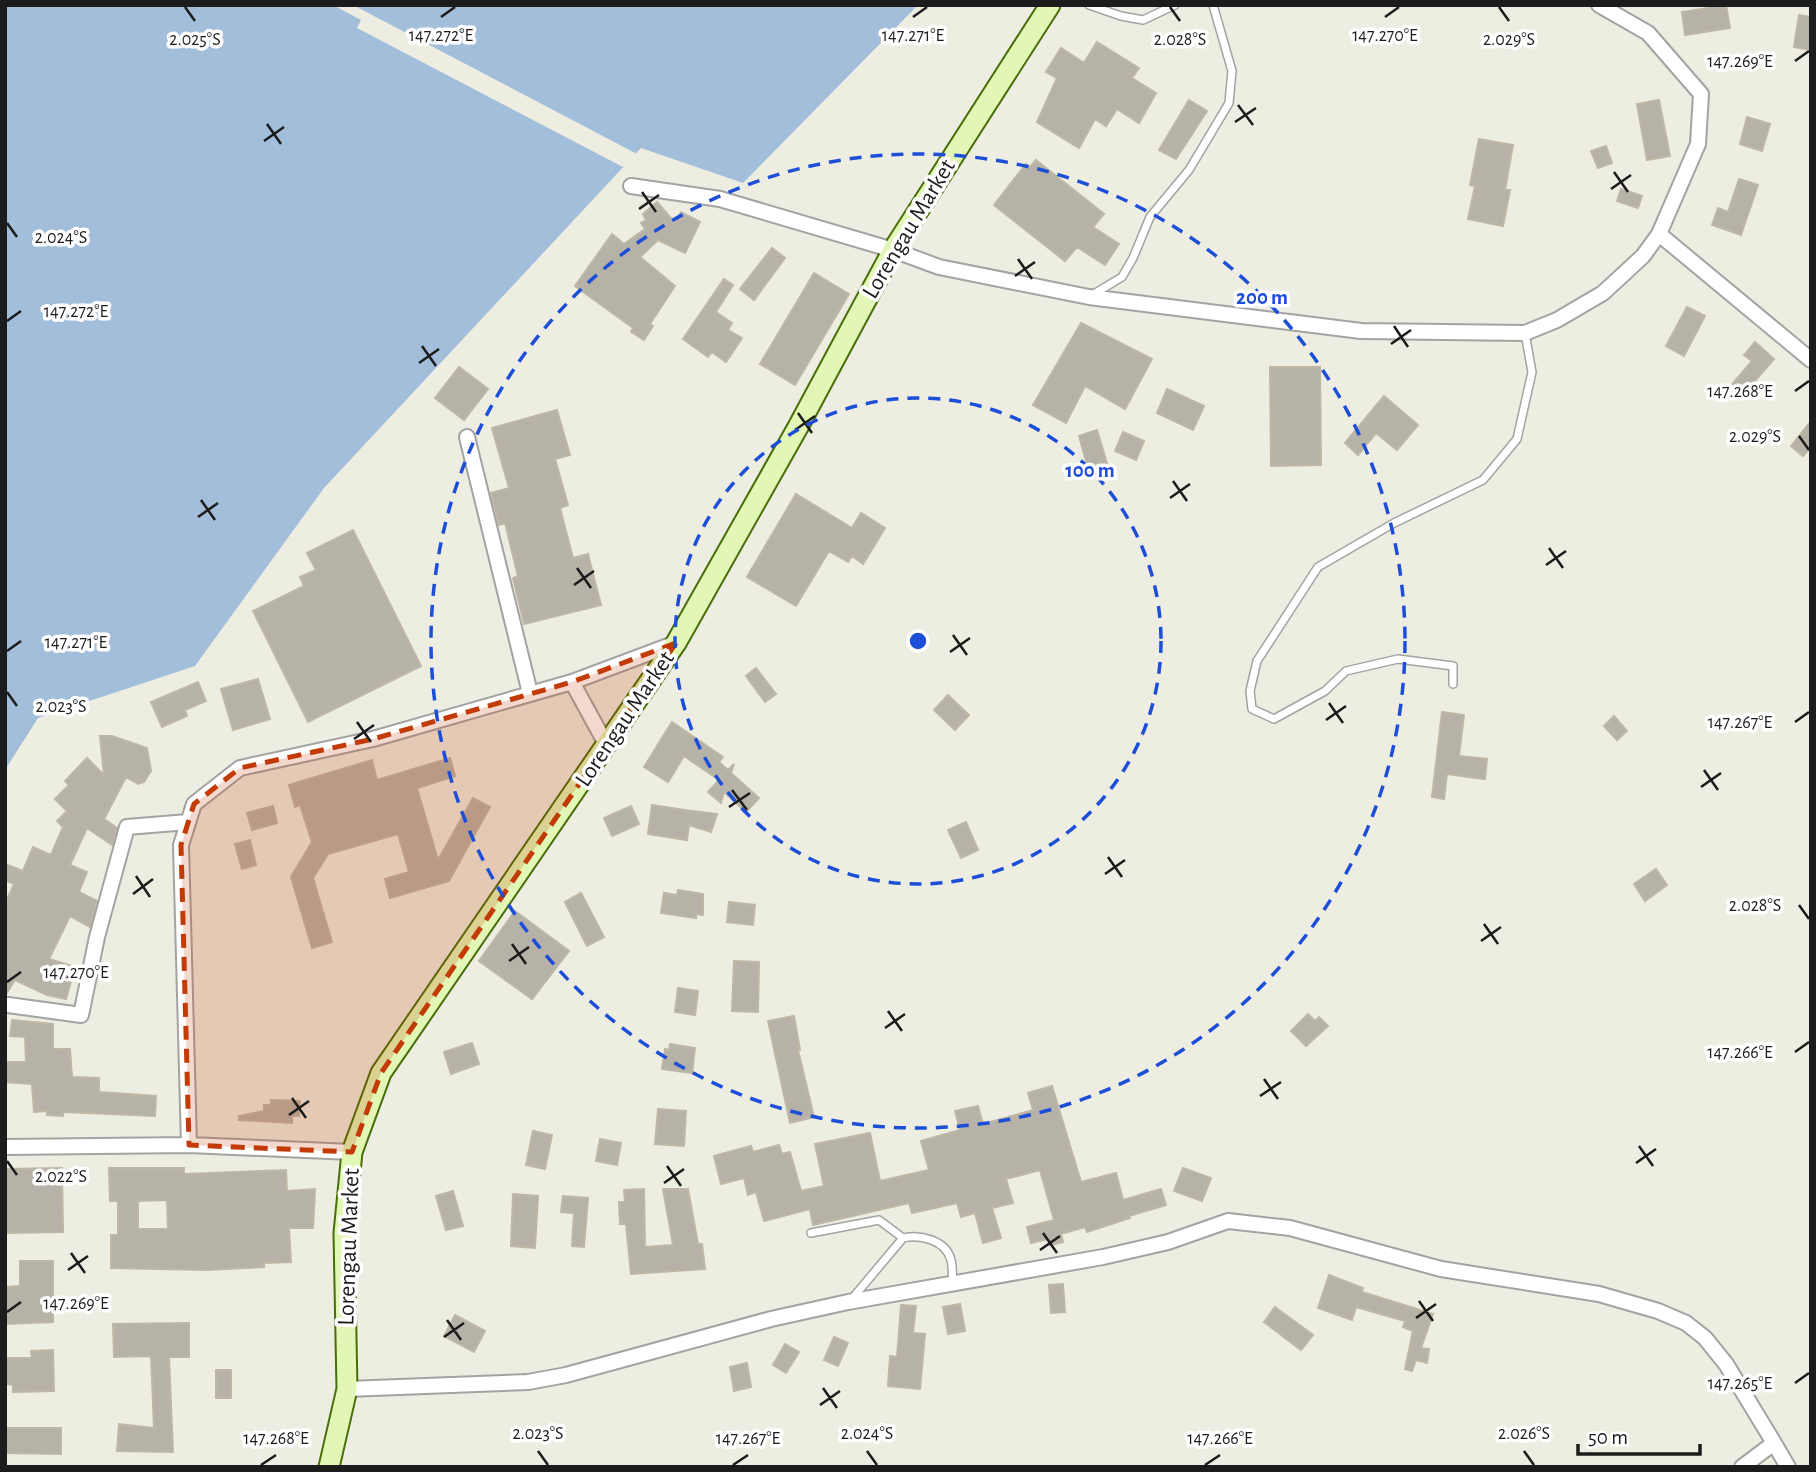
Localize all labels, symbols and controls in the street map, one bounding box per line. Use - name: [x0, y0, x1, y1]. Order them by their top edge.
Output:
- text: 147.272°E: [409, 27, 473, 45]
- text: 147.271°E: [882, 27, 944, 45]
- text: 147.270°E: [1352, 27, 1418, 45]
- text: 2.025°S: [169, 31, 221, 49]
- text: 2.028°S: [1154, 31, 1206, 49]
- text: 2.029°S: [1483, 31, 1535, 49]
- text: 147.269°E: [1707, 53, 1773, 71]
- street label: Lorengau Market: [858, 155, 960, 303]
- text: 2.024°S: [35, 229, 87, 247]
- text: 200 m: [1236, 287, 1288, 308]
- text: 147.272°E: [44, 303, 108, 321]
- text: 147.268°E: [1707, 383, 1773, 401]
- text: 2.029°S: [1729, 428, 1781, 446]
- text: 100 m: [1065, 460, 1115, 481]
- centre of rings: [906, 629, 930, 653]
- text: 147.271°E: [45, 634, 107, 652]
- street label: Lorengau Market: [571, 647, 679, 791]
- text: 2.023°S: [35, 698, 87, 716]
- text: 147.267°E: [1708, 714, 1773, 732]
- text: 2.028°S: [1729, 897, 1781, 915]
- text: 147.270°E: [43, 964, 109, 982]
- text: 147.266°E: [1707, 1044, 1773, 1062]
- street label: Lorengau Market: [334, 1167, 364, 1326]
- text: 2.022°S: [35, 1168, 87, 1186]
- text: 147.269°E: [43, 1295, 109, 1313]
- text: 147.265°E: [1708, 1375, 1773, 1393]
- scale bar: [1578, 1412, 1700, 1456]
- text: 2.023°S: [512, 1425, 564, 1443]
- text: 2.024°S: [841, 1425, 893, 1443]
- text: 2.026°S: [1498, 1425, 1550, 1443]
- text: 50 m: [1588, 1427, 1628, 1448]
- text: 147.268°E: [243, 1430, 309, 1448]
- text: 147.267°E: [716, 1430, 781, 1448]
- text: 147.266°E: [1187, 1430, 1253, 1448]

